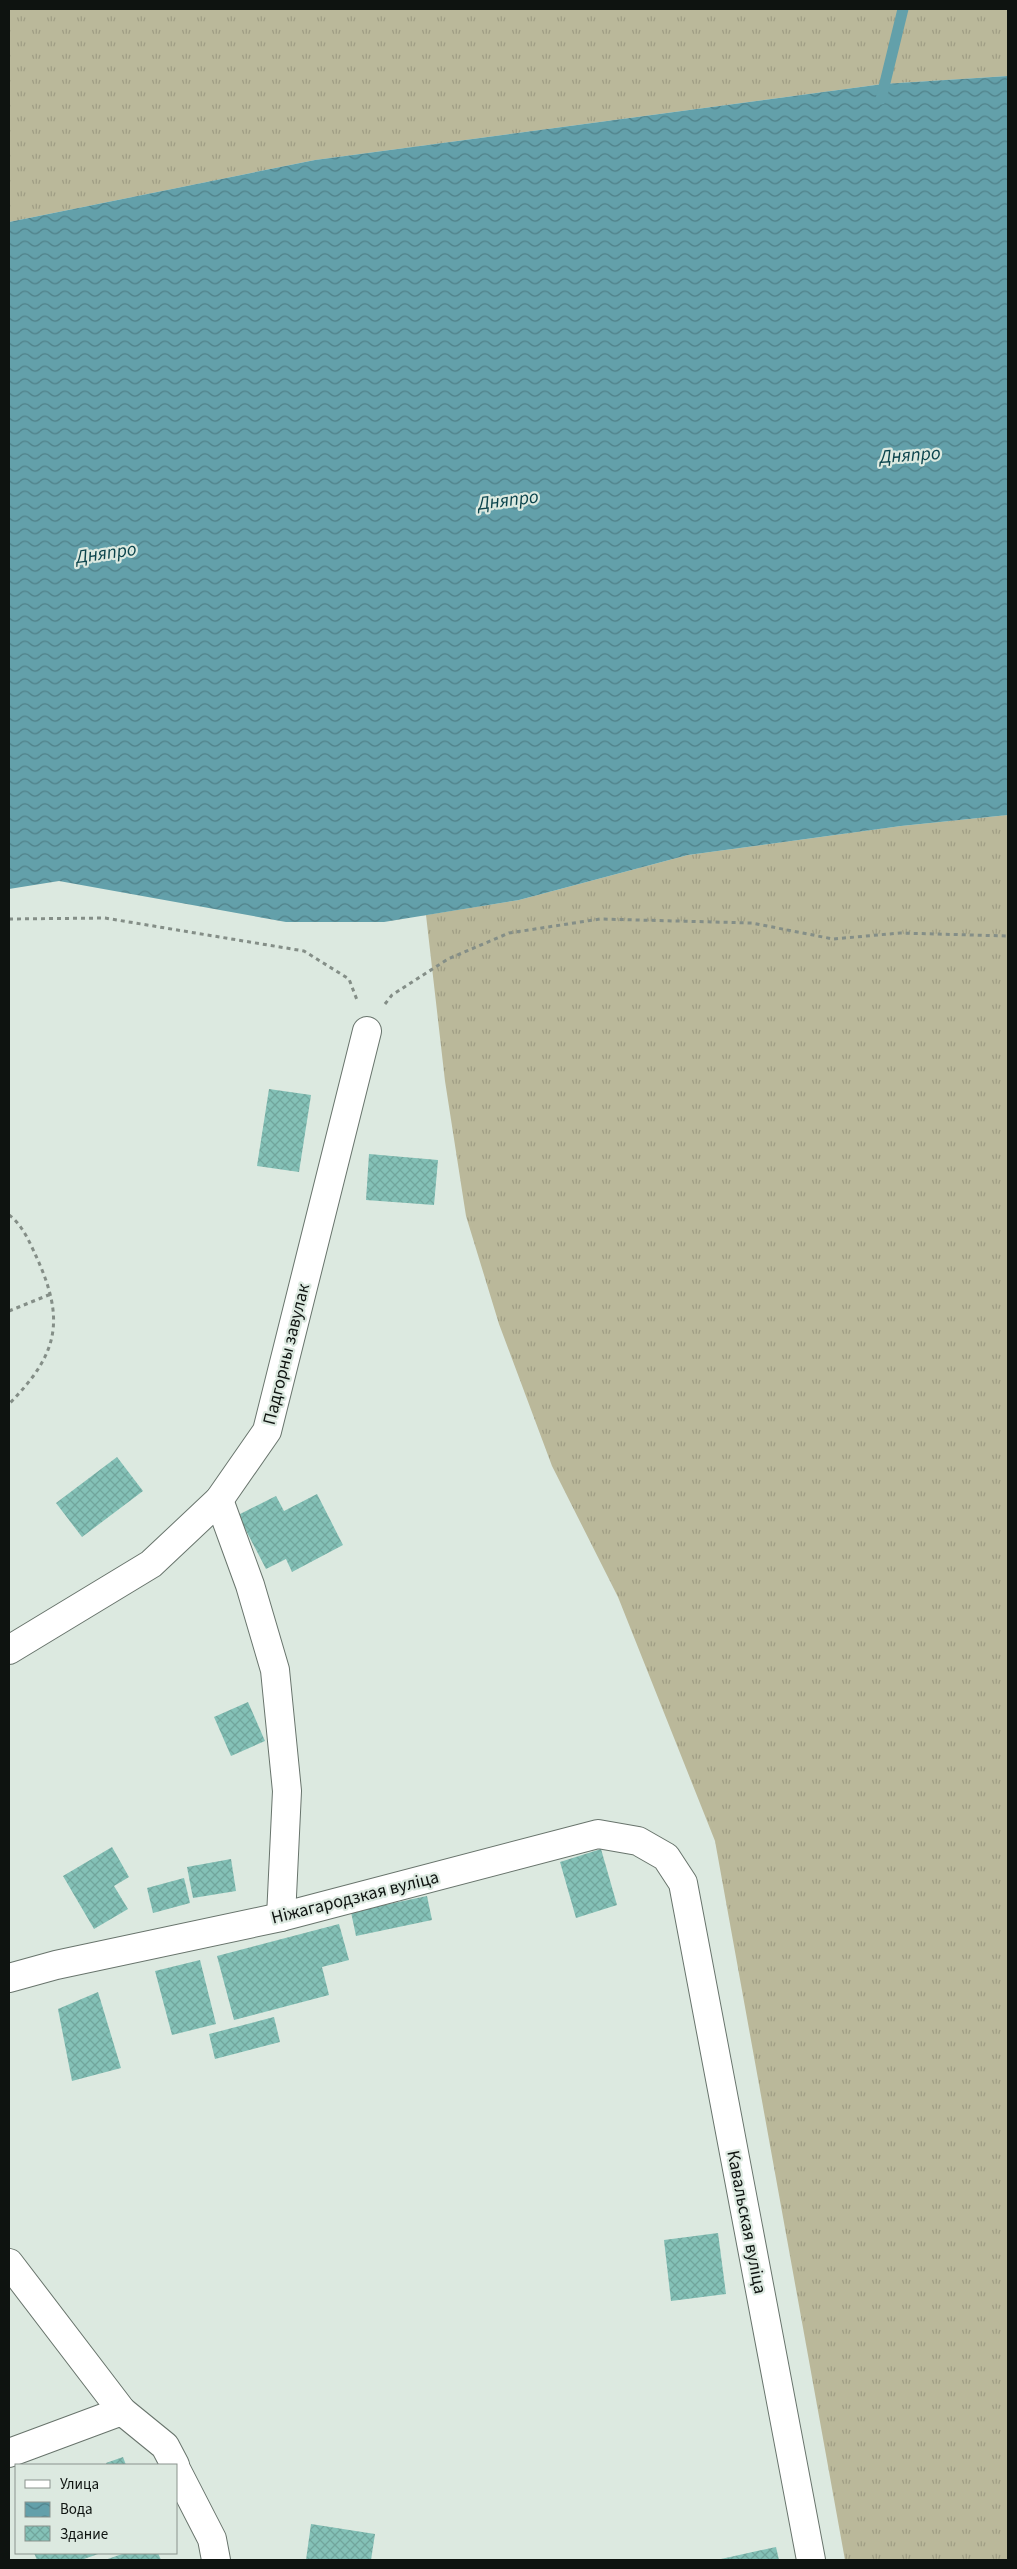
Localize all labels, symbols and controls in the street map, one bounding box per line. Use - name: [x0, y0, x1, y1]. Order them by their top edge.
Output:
- water label: Дняпро: [878, 440, 942, 471]
- water label: Дняпро: [475, 483, 540, 518]
- water label: Дняпро: [73, 536, 139, 571]
- street label: Падгорны завулак: [257, 1281, 316, 1427]
- street label: Ніжагародзкая вуліца: [269, 1865, 442, 1930]
- street label: Кавальская вуліца: [720, 2148, 773, 2296]
- legend: [15, 2464, 178, 2554]
- text: Улица: [60, 2474, 99, 2495]
- text: Вода: [60, 2499, 93, 2520]
- text: Здание: [60, 2524, 108, 2545]

